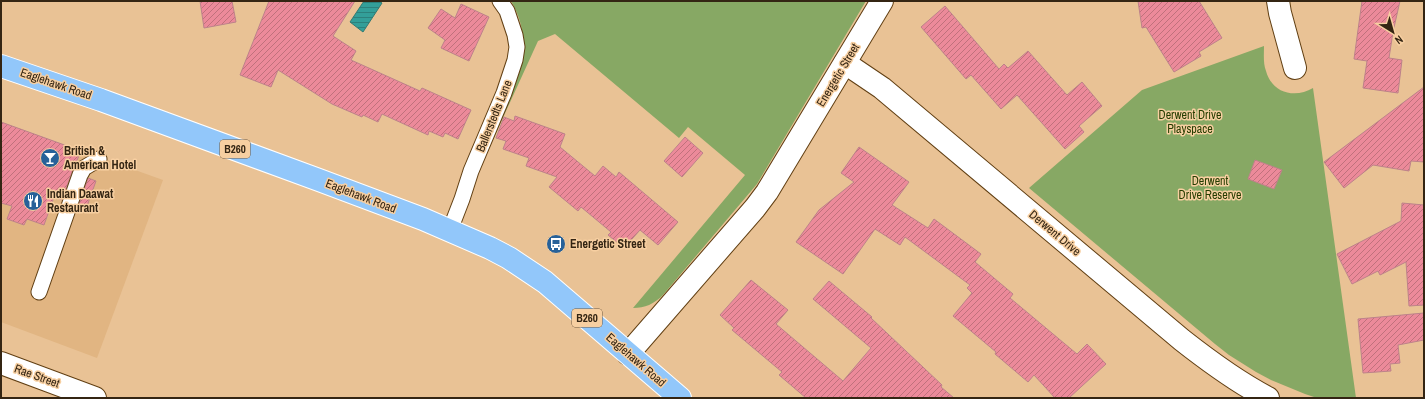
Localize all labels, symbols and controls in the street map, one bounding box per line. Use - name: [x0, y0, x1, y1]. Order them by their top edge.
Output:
- north arrow: [1373, 12, 1413, 52]
- text: N: [1392, 32, 1406, 48]
- street label: Energetic Street: [813, 40, 863, 110]
- street label: Eaglehawk Road: [18, 64, 94, 104]
- street label: Ballerstedts Lane: [472, 78, 516, 154]
- park label: Derwent Drive Playspace: [1159, 107, 1221, 137]
- road number: B260: [220, 140, 250, 158]
- place label: British & American Hotel: [64, 143, 136, 173]
- bar icon: British & American Hotel: [39, 147, 61, 169]
- park label: Derwent Drive Reserve: [1179, 173, 1241, 203]
- street label: Eaglehawk Road: [323, 175, 399, 217]
- place label: Indian Daawat Restaurant: [47, 186, 114, 216]
- restaurant icon: Indian Daawat Restaurant: [22, 190, 44, 212]
- street label: Derwent Drive: [1026, 207, 1084, 259]
- bus stop icon: Energetic Street: [545, 233, 567, 255]
- place label: Energetic Street: [570, 236, 646, 252]
- road number: B260: [572, 309, 602, 327]
- street label: Eaglehawk Road: [603, 330, 669, 390]
- street label: Rae Street: [12, 360, 62, 392]

